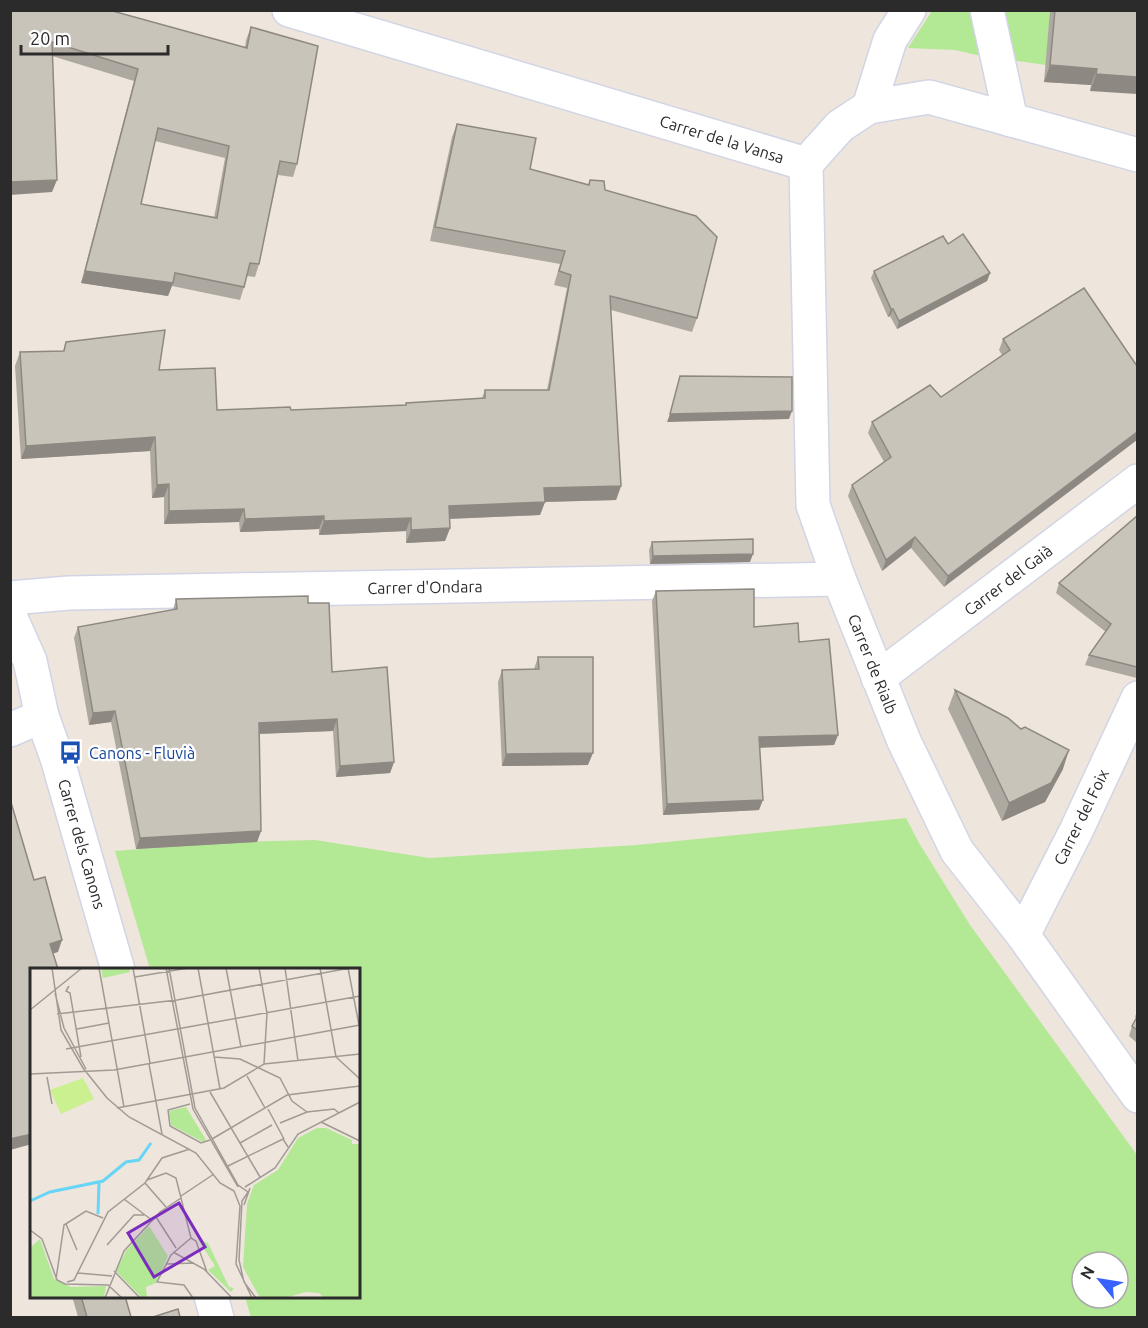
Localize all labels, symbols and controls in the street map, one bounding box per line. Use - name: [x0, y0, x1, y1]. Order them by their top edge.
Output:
- scale bar: [21, 18, 168, 56]
- text: 20 m: [30, 28, 70, 48]
- street label: Carrer de la Vansa: [658, 112, 786, 166]
- street label: Carrer del Gaià: [960, 541, 1056, 619]
- street label: Carrer d'Ondara: [367, 577, 483, 597]
- street label: Carrer de Rialb: [845, 611, 901, 717]
- bus stop icon: Canons - Fluvià: [58, 740, 84, 766]
- place label: Canons - Fluvià: [89, 744, 195, 762]
- street label: Carrer del Foix: [1050, 766, 1112, 868]
- street label: Carrer dels Canons: [55, 777, 109, 911]
- inset map: [30, 968, 360, 1298]
- north arrow: [1070, 1250, 1130, 1310]
- text: N: [1076, 1263, 1098, 1282]

